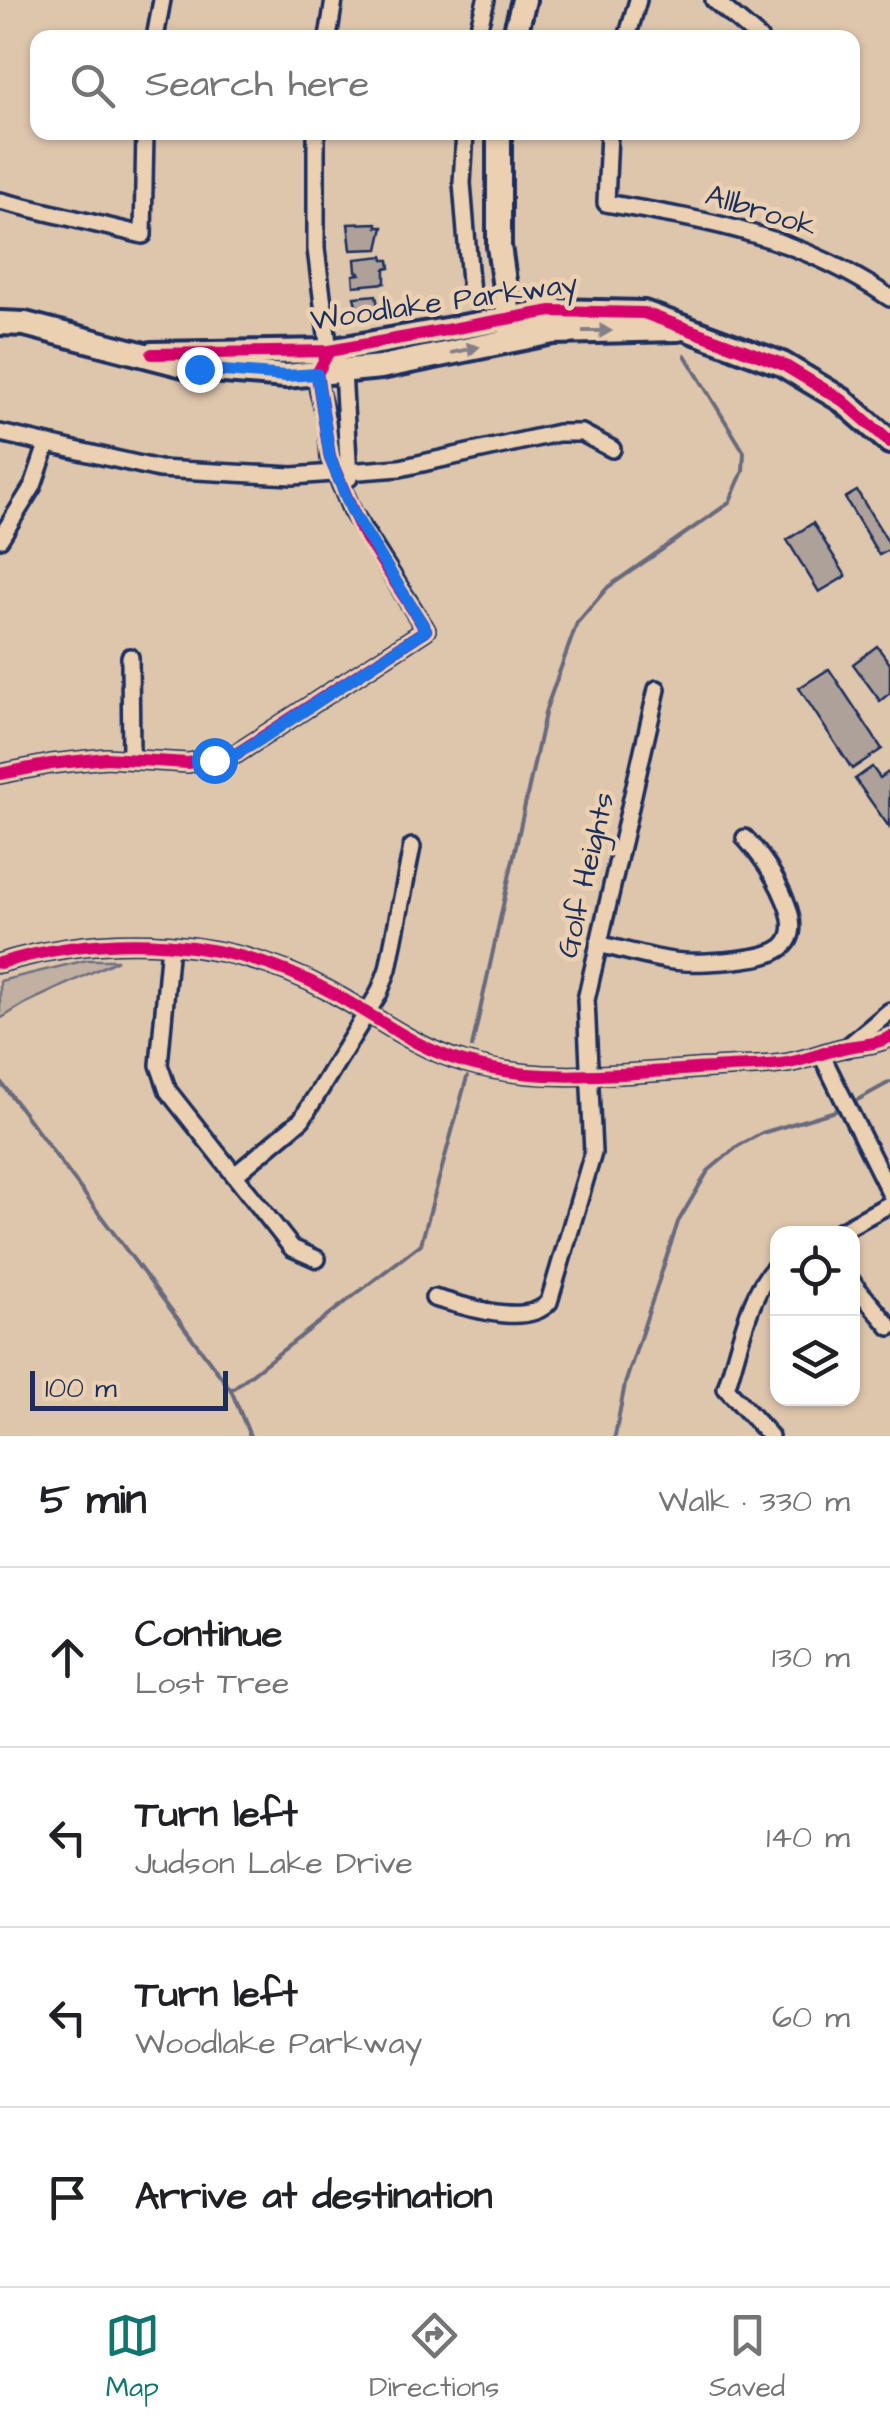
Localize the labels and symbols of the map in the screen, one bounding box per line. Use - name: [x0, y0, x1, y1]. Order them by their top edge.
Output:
- street label: Allbrook: [700, 174, 822, 248]
- street label: Woodlake Parkway: [308, 262, 580, 343]
- one-way arrow: [581, 323, 613, 339]
- one-way arrow: [450, 341, 481, 357]
- route end: [177, 347, 223, 393]
- route start: [192, 738, 238, 784]
- street label: Golf Heights: [547, 788, 626, 962]
- scale bar: [30, 1366, 228, 1410]

